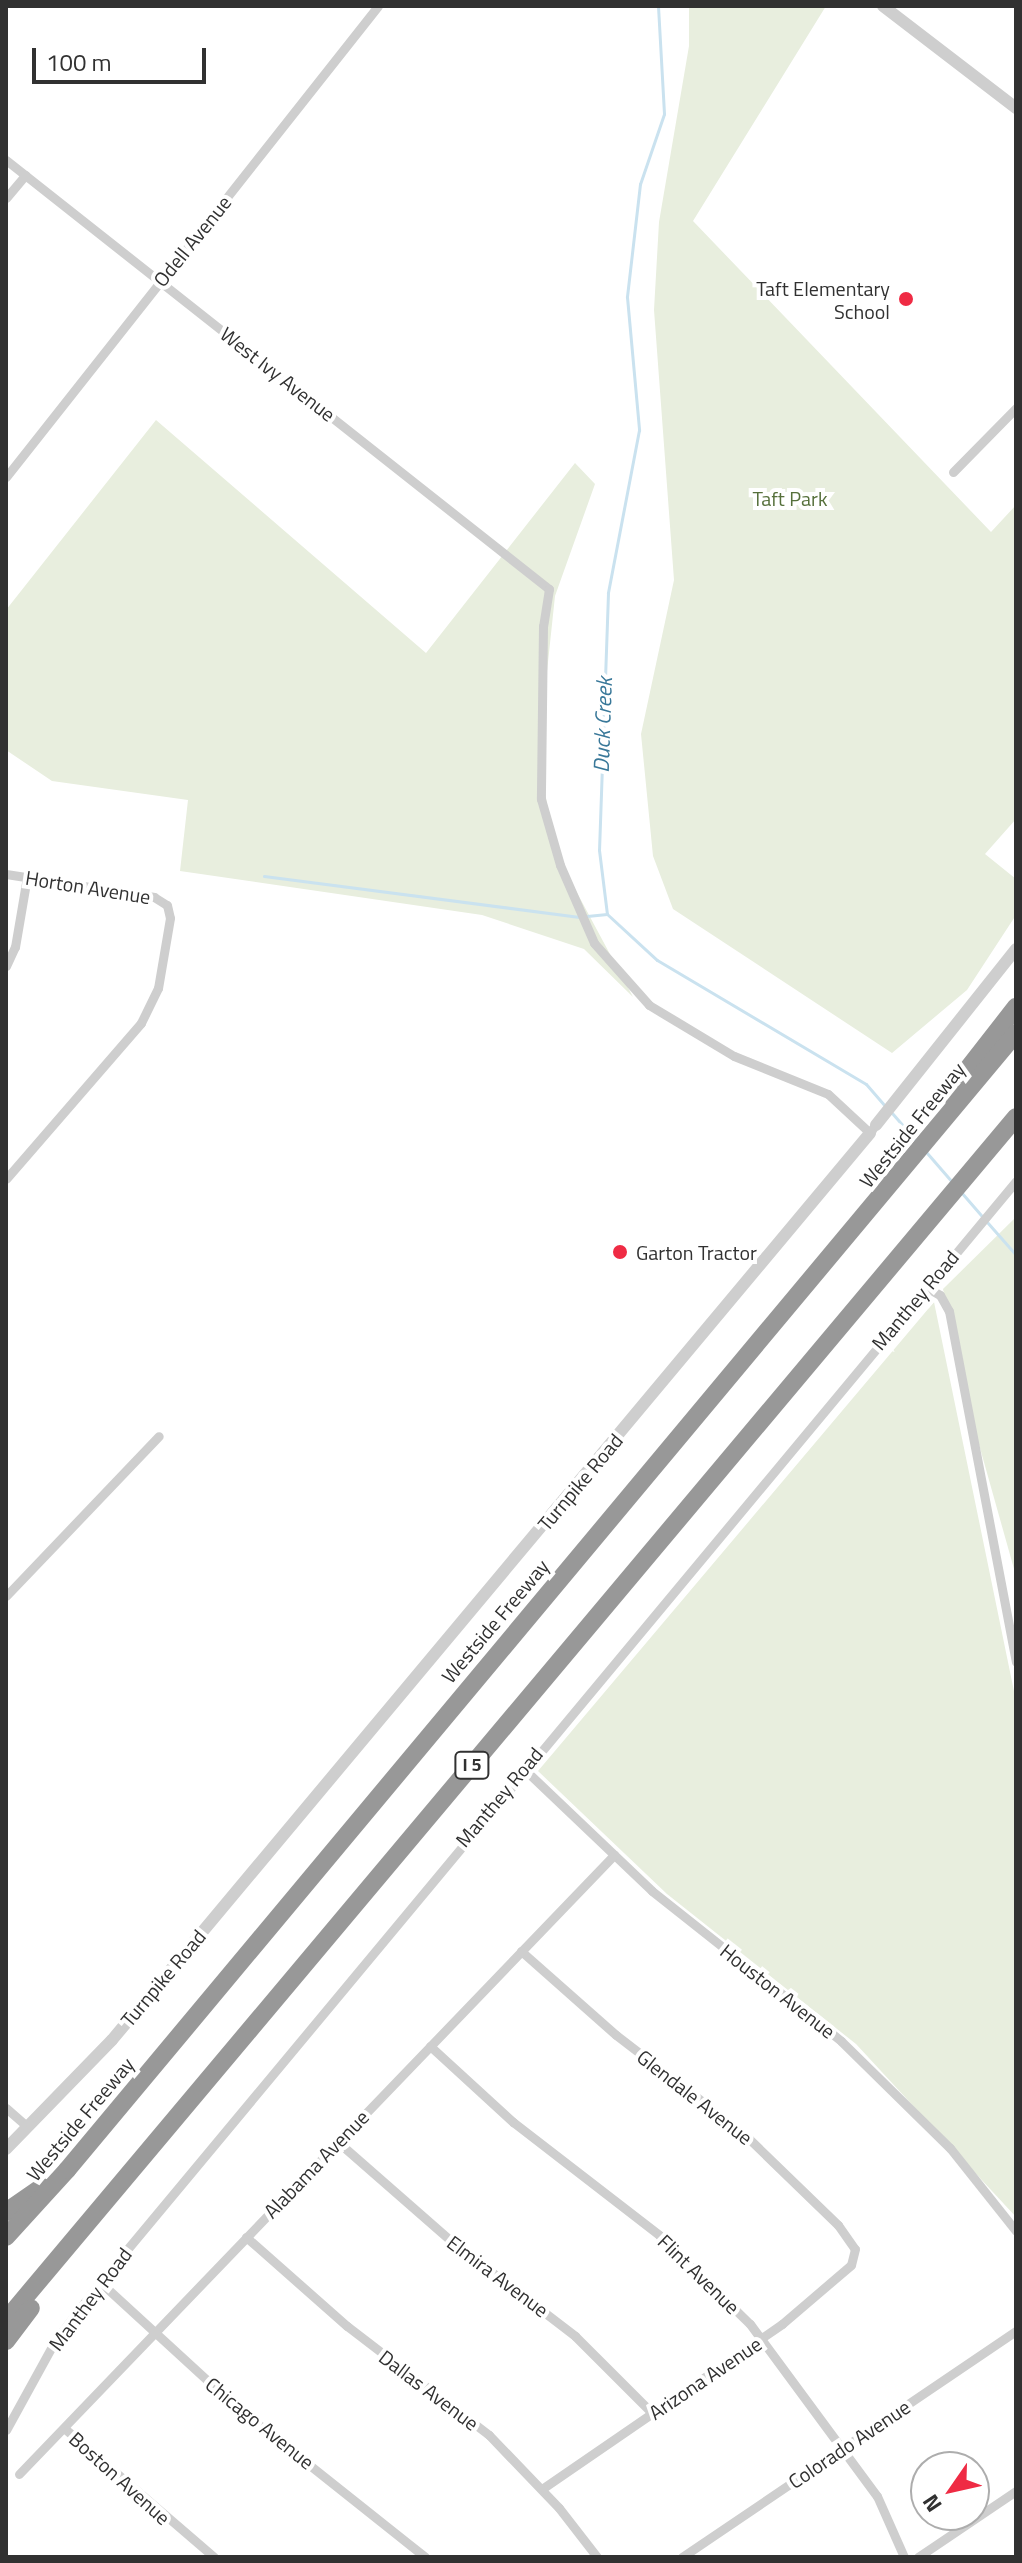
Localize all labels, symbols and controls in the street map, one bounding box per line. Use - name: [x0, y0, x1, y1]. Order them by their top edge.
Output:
- scale bar: [36, 32, 210, 82]
- text: 100 m: [46, 44, 112, 80]
- street label: Odell Avenue: [148, 191, 236, 291]
- place label: Taft Elementary School: [756, 276, 890, 323]
- marker: Taft Elementary School: [897, 290, 915, 308]
- street label: West Ivy Avenue: [216, 322, 340, 426]
- park label: Taft Park: [752, 486, 828, 510]
- water label: Duck Creek: [588, 677, 618, 773]
- street label: Horton Avenue: [24, 865, 152, 909]
- street label: Westside Freeway: [854, 1058, 970, 1192]
- place label: Garton Tractor: [636, 1240, 757, 1264]
- marker: Garton Tractor: [611, 1243, 629, 1261]
- street label: Manthey Road: [866, 1245, 964, 1355]
- street label: Turnpike Road: [533, 1429, 627, 1535]
- street label: Westside Freeway: [436, 1554, 554, 1688]
- street label: Manthey Road: [450, 1742, 548, 1852]
- road number: I 5: [454, 1751, 490, 1779]
- street label: Turnpike Road: [116, 1925, 210, 2031]
- street label: Houston Avenue: [716, 1939, 840, 2043]
- street label: Glendale Avenue: [632, 2044, 758, 2150]
- street label: Westside Freeway: [21, 2052, 139, 2186]
- street label: Alabama Avenue: [258, 2105, 374, 2223]
- street label: Flint Avenue: [653, 2229, 745, 2319]
- street label: Elmira Avenue: [443, 2230, 553, 2322]
- street label: Manthey Road: [44, 2243, 136, 2355]
- street label: Arizona Avenue: [644, 2332, 766, 2424]
- street label: Dallas Avenue: [374, 2345, 484, 2435]
- street label: Chicago Avenue: [201, 2372, 319, 2474]
- street label: Colorado Avenue: [784, 2394, 914, 2494]
- street label: Boston Avenue: [65, 2426, 175, 2530]
- north arrow: [910, 2451, 990, 2531]
- text: N: [913, 2487, 950, 2519]

